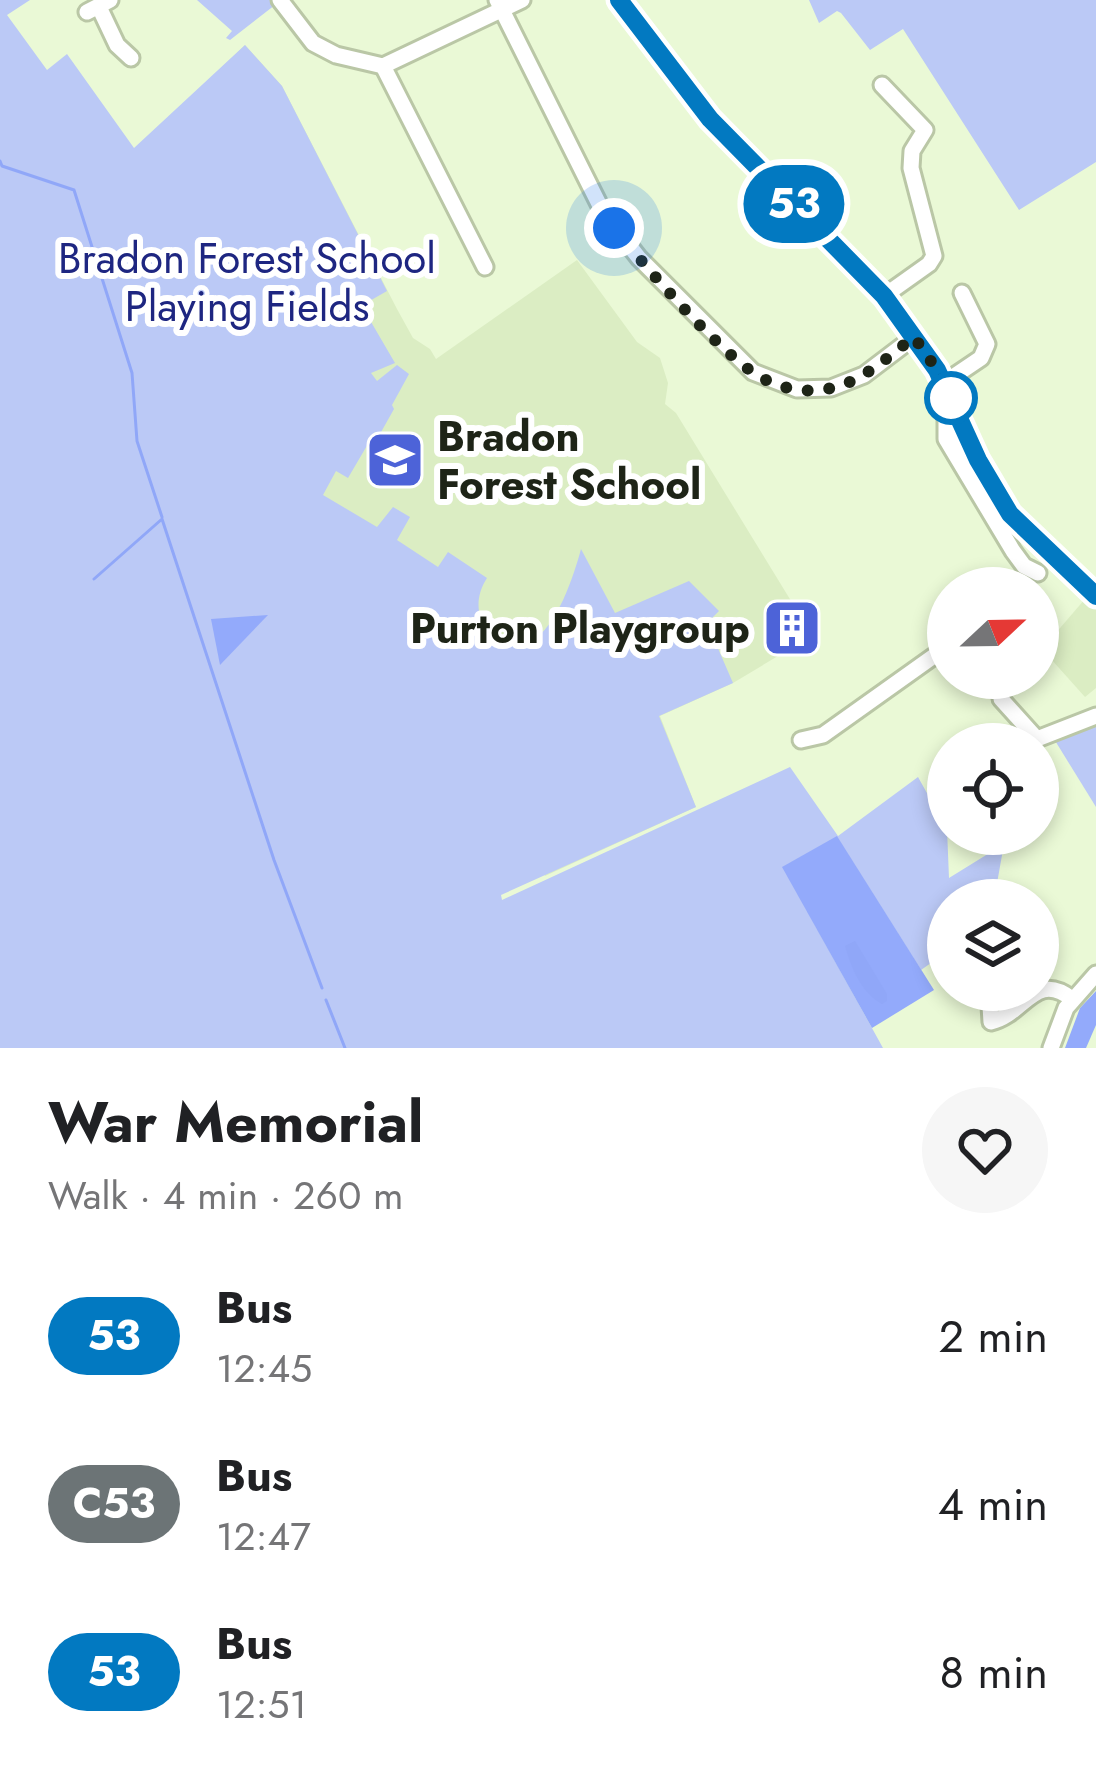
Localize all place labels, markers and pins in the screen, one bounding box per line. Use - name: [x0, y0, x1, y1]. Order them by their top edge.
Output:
- unlabelled marker: [926, 373, 976, 423]
- place label: Bradon Forest School: [437, 406, 701, 515]
- school or university icon: Bradon Forest School: [364, 429, 426, 491]
- building icon: Purton Playgroup: [761, 597, 823, 659]
- place label: Purton Playgroup: [410, 598, 750, 659]

